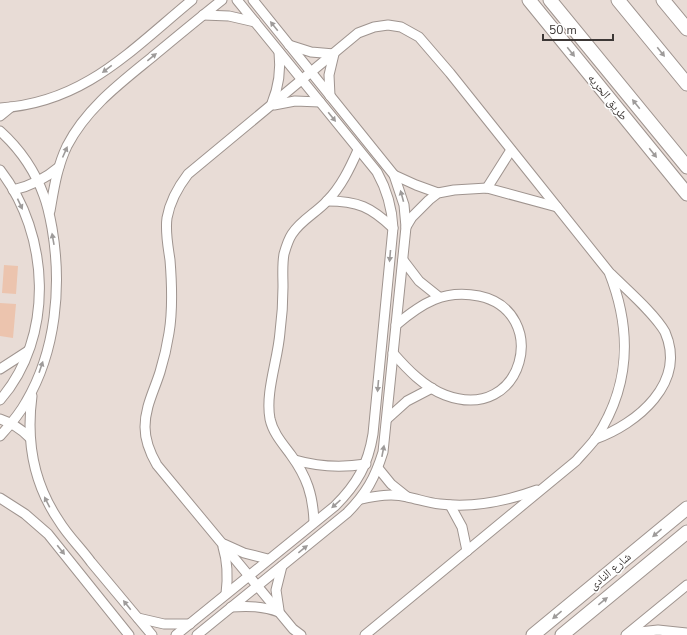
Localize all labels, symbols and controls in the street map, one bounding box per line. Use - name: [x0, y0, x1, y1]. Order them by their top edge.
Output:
- scale bar: [543, 16, 613, 42]
- one-way arrow: [270, 21, 278, 32]
- text: 50 m: [549, 22, 577, 38]
- one-way arrow: [656, 46, 665, 57]
- one-way arrow: [567, 47, 575, 57]
- one-way arrow: [147, 53, 158, 61]
- one-way arrow: [102, 65, 113, 74]
- street label: طريق الحريه: [584, 70, 632, 124]
- one-way arrow: [631, 99, 640, 110]
- one-way arrow: [328, 112, 337, 123]
- one-way arrow: [62, 146, 68, 157]
- one-way arrow: [649, 147, 658, 158]
- one-way arrow: [398, 190, 404, 203]
- one-way arrow: [17, 198, 23, 209]
- one-way arrow: [50, 233, 56, 245]
- one-way arrow: [387, 250, 393, 262]
- one-way arrow: [39, 361, 45, 373]
- one-way arrow: [374, 380, 381, 392]
- one-way arrow: [380, 444, 386, 457]
- one-way arrow: [44, 497, 51, 508]
- one-way arrow: [331, 499, 341, 509]
- one-way arrow: [652, 528, 662, 537]
- one-way arrow: [298, 544, 308, 553]
- one-way arrow: [56, 545, 65, 556]
- street label: شارع النادى: [586, 549, 634, 593]
- one-way arrow: [598, 597, 609, 606]
- one-way arrow: [122, 599, 131, 610]
- one-way arrow: [551, 611, 562, 620]

